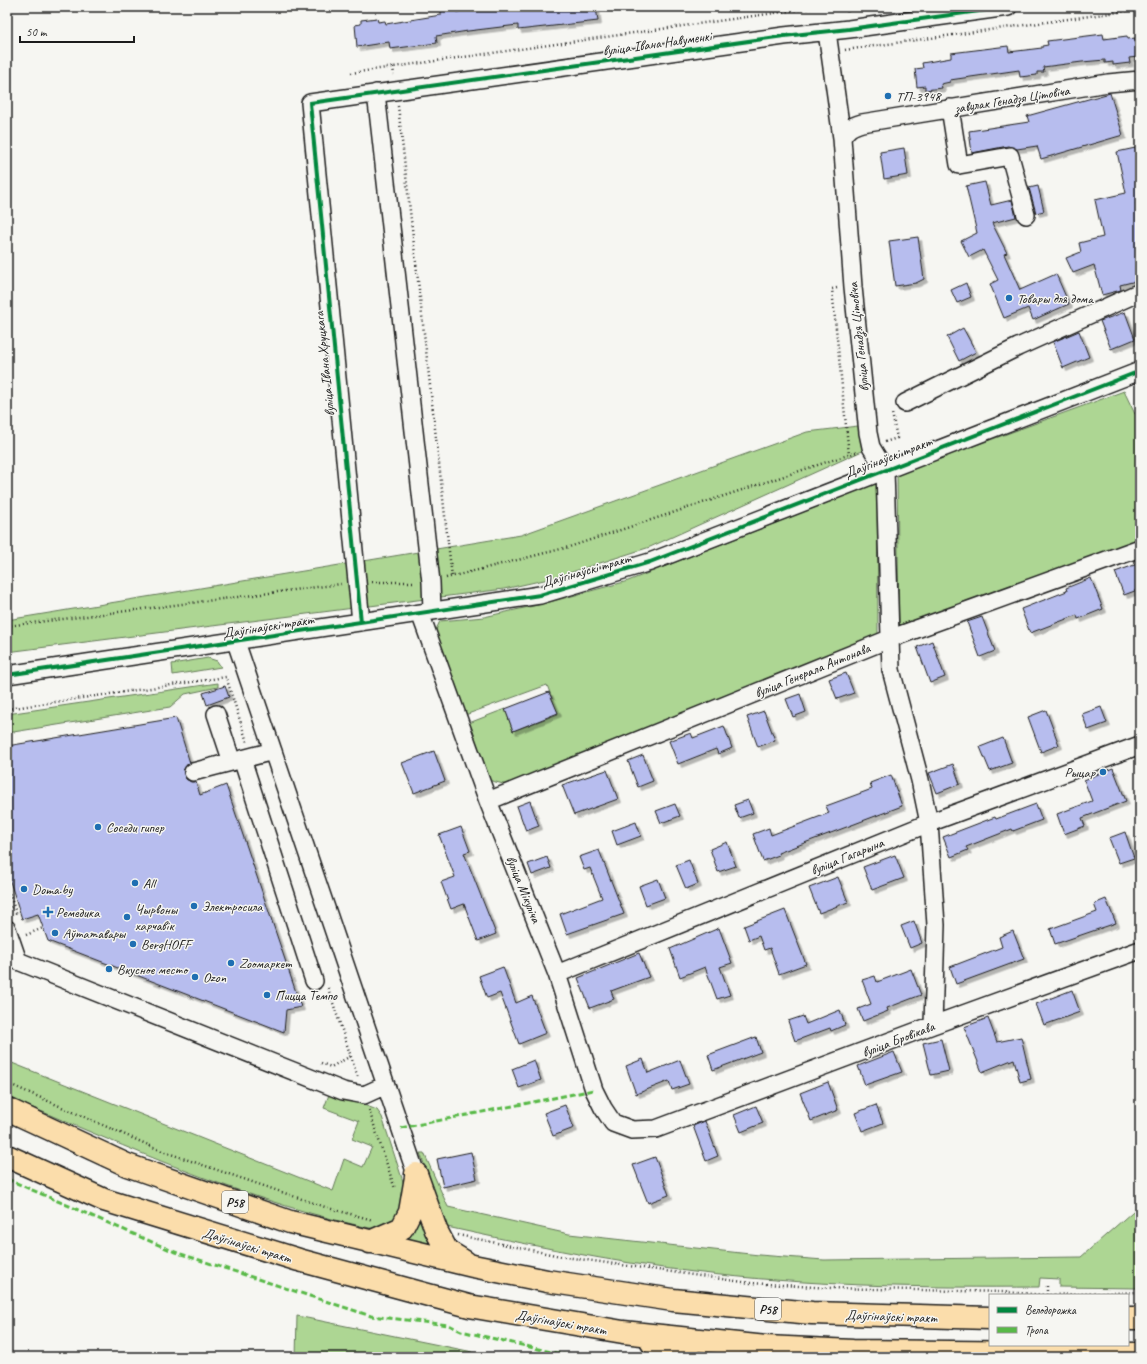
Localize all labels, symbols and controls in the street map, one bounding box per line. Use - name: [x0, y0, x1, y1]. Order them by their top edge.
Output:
- scale bar: [20, 18, 134, 44]
- text: 50 m: [26, 24, 48, 40]
- street label: вуліца Івана Навуменкі: [602, 27, 715, 60]
- street label: завулак Генадзя Цітовіча: [952, 82, 1071, 117]
- place label: ТП-3948: [896, 88, 942, 105]
- marker: ТП-3948: [883, 91, 893, 101]
- street label: вуліца Генадзя Цітовіча: [844, 281, 873, 392]
- place label: Товары для дома: [1017, 290, 1094, 307]
- marker: Товары для дома: [1004, 293, 1014, 303]
- street label: вуліца Івана Хруцкага: [310, 309, 338, 417]
- street label: Даўгінаўскі тракт: [842, 433, 935, 482]
- street label: Даўгінаўскі тракт: [540, 549, 633, 591]
- street label: Даўгінаўскі тракт: [222, 611, 316, 642]
- street label: вуліца Генерала Антонава: [752, 639, 874, 701]
- place label: Рыцар: [1065, 764, 1096, 781]
- marker: Рыцар: [1098, 767, 1108, 777]
- place label: Соседи гипер: [106, 819, 165, 836]
- marker: Соседи гипер: [93, 822, 103, 832]
- street label: вуліца Гагарына: [808, 834, 887, 879]
- street label: вуліца Мікуліча: [502, 853, 545, 926]
- place label: All: [143, 875, 157, 892]
- marker: All: [130, 878, 140, 888]
- place label: Doma.by: [32, 881, 73, 898]
- marker: Doma.by: [19, 884, 29, 894]
- place label: Электросила: [202, 898, 263, 915]
- place label: Чырвоны харчавік: [135, 901, 179, 934]
- marker: Электросила: [189, 901, 199, 911]
- place label: Ремедика: [56, 904, 100, 921]
- marker: Ремедика: [43, 907, 53, 917]
- marker: Чырвоны харчавік: [122, 912, 132, 922]
- place label: Аўтатавары: [63, 925, 127, 942]
- marker: Аўтатавары: [50, 928, 60, 938]
- place label: BergHOFF: [141, 936, 194, 953]
- marker: BergHOFF: [128, 939, 138, 949]
- place label: Zooмаркет: [239, 955, 292, 972]
- marker: Zooмаркет: [226, 958, 236, 968]
- place label: Вкусное место: [117, 961, 189, 978]
- marker: Вкусное место: [104, 964, 114, 974]
- place label: Ozon: [203, 969, 227, 986]
- marker: Ozon: [190, 972, 200, 982]
- place label: Пицца Темпо: [275, 987, 338, 1004]
- marker: Пицца Темпо: [262, 990, 272, 1000]
- street label: вуліца Бровікава: [860, 1017, 938, 1061]
- road number: Р58: [222, 1191, 248, 1213]
- street label: Даўгінаўскі тракт: [201, 1224, 294, 1267]
- legend: [989, 1294, 1129, 1346]
- road number: Р58: [755, 1298, 781, 1320]
- text: Велодорожка: [1025, 1302, 1077, 1318]
- street label: Даўгінаўскі тракт: [514, 1306, 608, 1339]
- street label: Даўгінаўскі тракт: [845, 1306, 938, 1327]
- text: Тропа: [1025, 1322, 1049, 1338]

